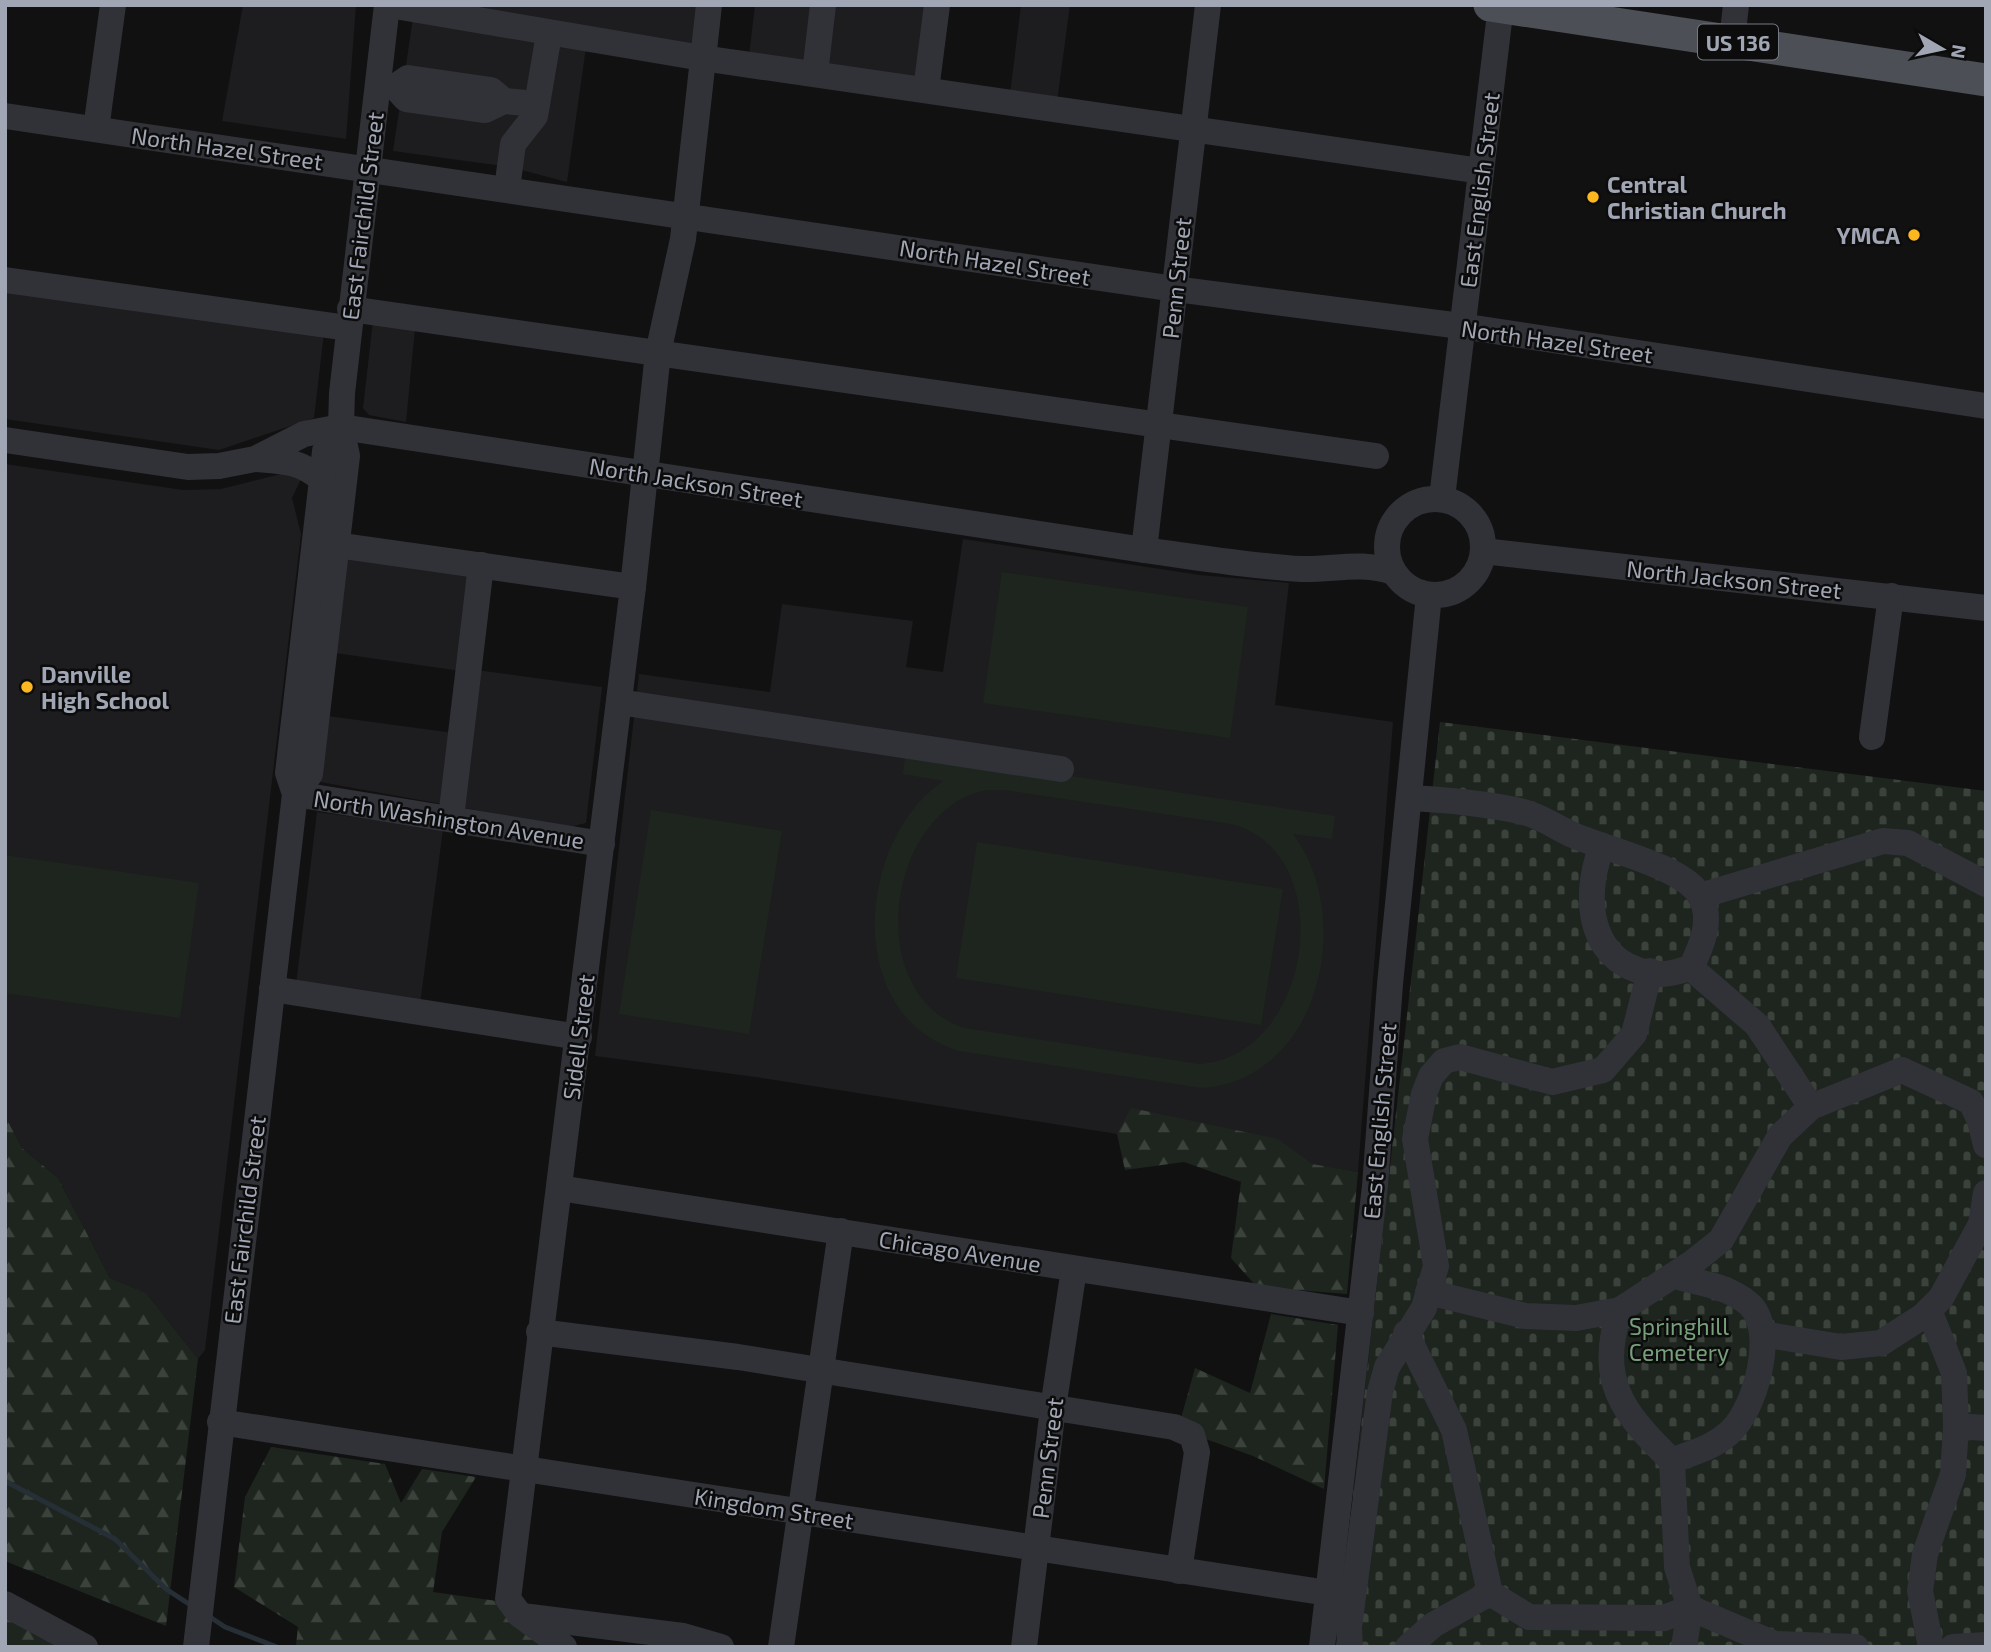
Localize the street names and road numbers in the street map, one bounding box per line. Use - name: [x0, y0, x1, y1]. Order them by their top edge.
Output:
- road number: US 136: [1698, 24, 1778, 60]
- street label: East English Street: [1453, 90, 1505, 289]
- street label: East Fairchild Street: [335, 110, 389, 322]
- street label: North Hazel Street: [129, 121, 325, 175]
- street label: Penn Street: [1156, 216, 1196, 340]
- street label: North Hazel Street: [897, 233, 1093, 291]
- street label: North Hazel Street: [1459, 314, 1655, 368]
- street label: North Jackson Street: [587, 451, 805, 513]
- street label: North Jackson Street: [1625, 554, 1843, 604]
- street label: North Washington Avenue: [312, 784, 586, 854]
- street label: Sidell Street: [556, 972, 600, 1101]
- street label: East English Street: [1356, 1022, 1402, 1220]
- street label: East Fairchild Street: [217, 1114, 271, 1326]
- street label: Chicago Avenue: [877, 1224, 1043, 1278]
- street label: Penn Street: [1026, 1396, 1068, 1520]
- street label: Kingdom Street: [692, 1482, 856, 1534]

